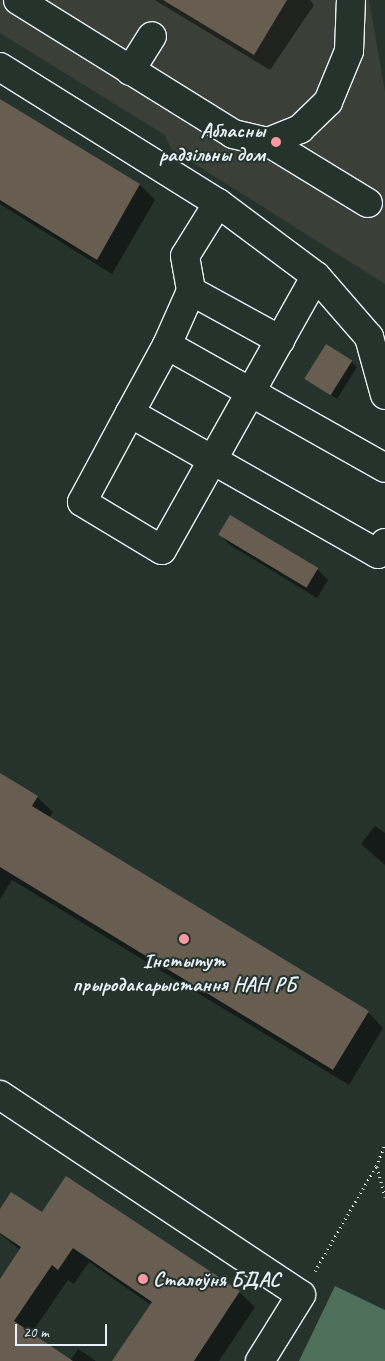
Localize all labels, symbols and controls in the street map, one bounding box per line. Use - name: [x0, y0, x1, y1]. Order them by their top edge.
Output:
- place label: Абласны радзільны дом: [159, 117, 265, 167]
- marker: Абласны радзільны дом: [269, 135, 283, 149]
- marker: Інстытут прыродакарыстання НАН РБ: [178, 933, 190, 945]
- place label: Інстытут прыродакарыстання НАН РБ: [72, 947, 296, 997]
- place label: Сталоўня БДАС: [153, 1266, 280, 1292]
- marker: Сталоўня БДАС: [137, 1273, 149, 1285]
- scale bar: [18, 1314, 110, 1346]
- text: 20 m: [23, 1323, 49, 1342]

